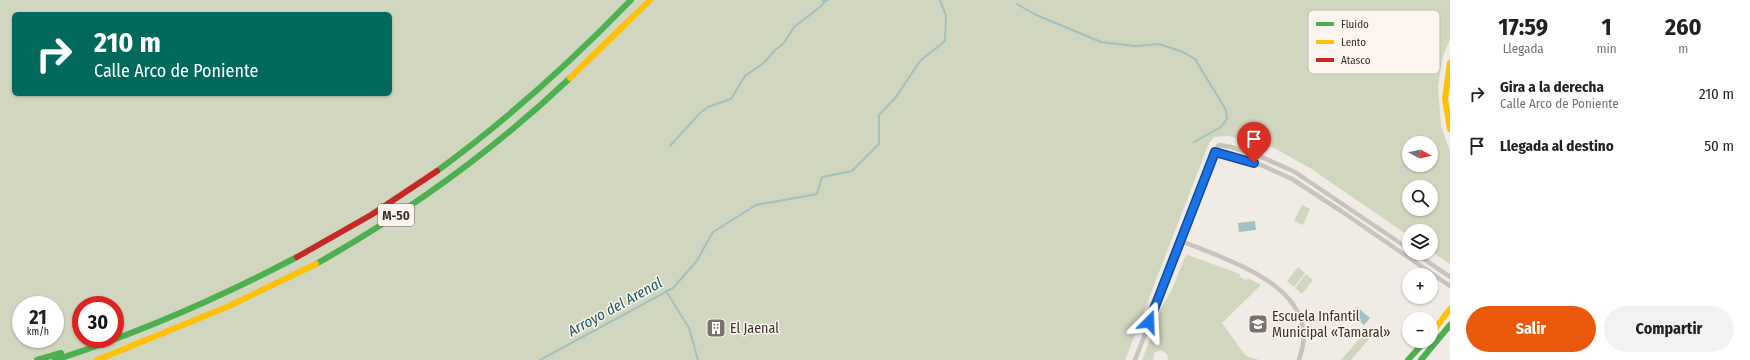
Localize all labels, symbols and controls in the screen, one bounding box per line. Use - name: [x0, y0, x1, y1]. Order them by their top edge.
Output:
- legend: [1308, 10, 1440, 74]
- text: 17:59: [1498, 13, 1548, 41]
- text: 1: [1601, 13, 1612, 41]
- text: 260: [1665, 13, 1702, 41]
- text: Fluido: [1341, 18, 1369, 31]
- text: 210 m: [94, 26, 161, 59]
- icon: right: [28, 28, 80, 80]
- text: Lento: [1341, 36, 1366, 49]
- text: Llegada: [1503, 41, 1544, 56]
- text: min: [1597, 41, 1617, 56]
- text: m: [1678, 41, 1688, 56]
- text: Atasco: [1341, 54, 1371, 67]
- text: Calle Arco de Poniente: [94, 60, 258, 82]
- text: Gira a la derecha: [1500, 78, 1604, 96]
- icon: right: [1466, 83, 1488, 105]
- text: 210 m: [1699, 85, 1734, 103]
- text: Calle Arco de Poniente: [1500, 96, 1619, 111]
- pin: [1237, 122, 1271, 163]
- icon: arrive: [1243, 128, 1265, 150]
- icon: arrive: [1466, 135, 1488, 157]
- north arrow: [1402, 136, 1438, 172]
- map controls: [1402, 136, 1438, 348]
- text: Llegada al destino: [1500, 137, 1614, 155]
- text: 50 m: [1704, 137, 1734, 155]
- button: search: [1402, 180, 1438, 216]
- road number: M-50: [378, 204, 414, 226]
- button: layers: [1402, 224, 1438, 260]
- button: +: [1402, 268, 1438, 304]
- water label: Arroyo del Arenal: [564, 274, 665, 341]
- speed limit sign: 30: [72, 296, 124, 348]
- position arrow: [1128, 301, 1170, 343]
- text: 21: [29, 305, 47, 329]
- button: Salir: [1466, 306, 1596, 352]
- button: Compartir: [1604, 306, 1734, 352]
- place label: Escuela Infantil Municipal «Tamaral»: [1272, 308, 1391, 341]
- button: −: [1402, 312, 1438, 348]
- school or university icon: Escuela Infantil Municipal «Tamaral»: [1247, 313, 1269, 335]
- building icon: El Jaenal: [705, 317, 727, 339]
- place label: El Jaenal: [730, 320, 779, 337]
- text: km/h: [27, 326, 49, 338]

